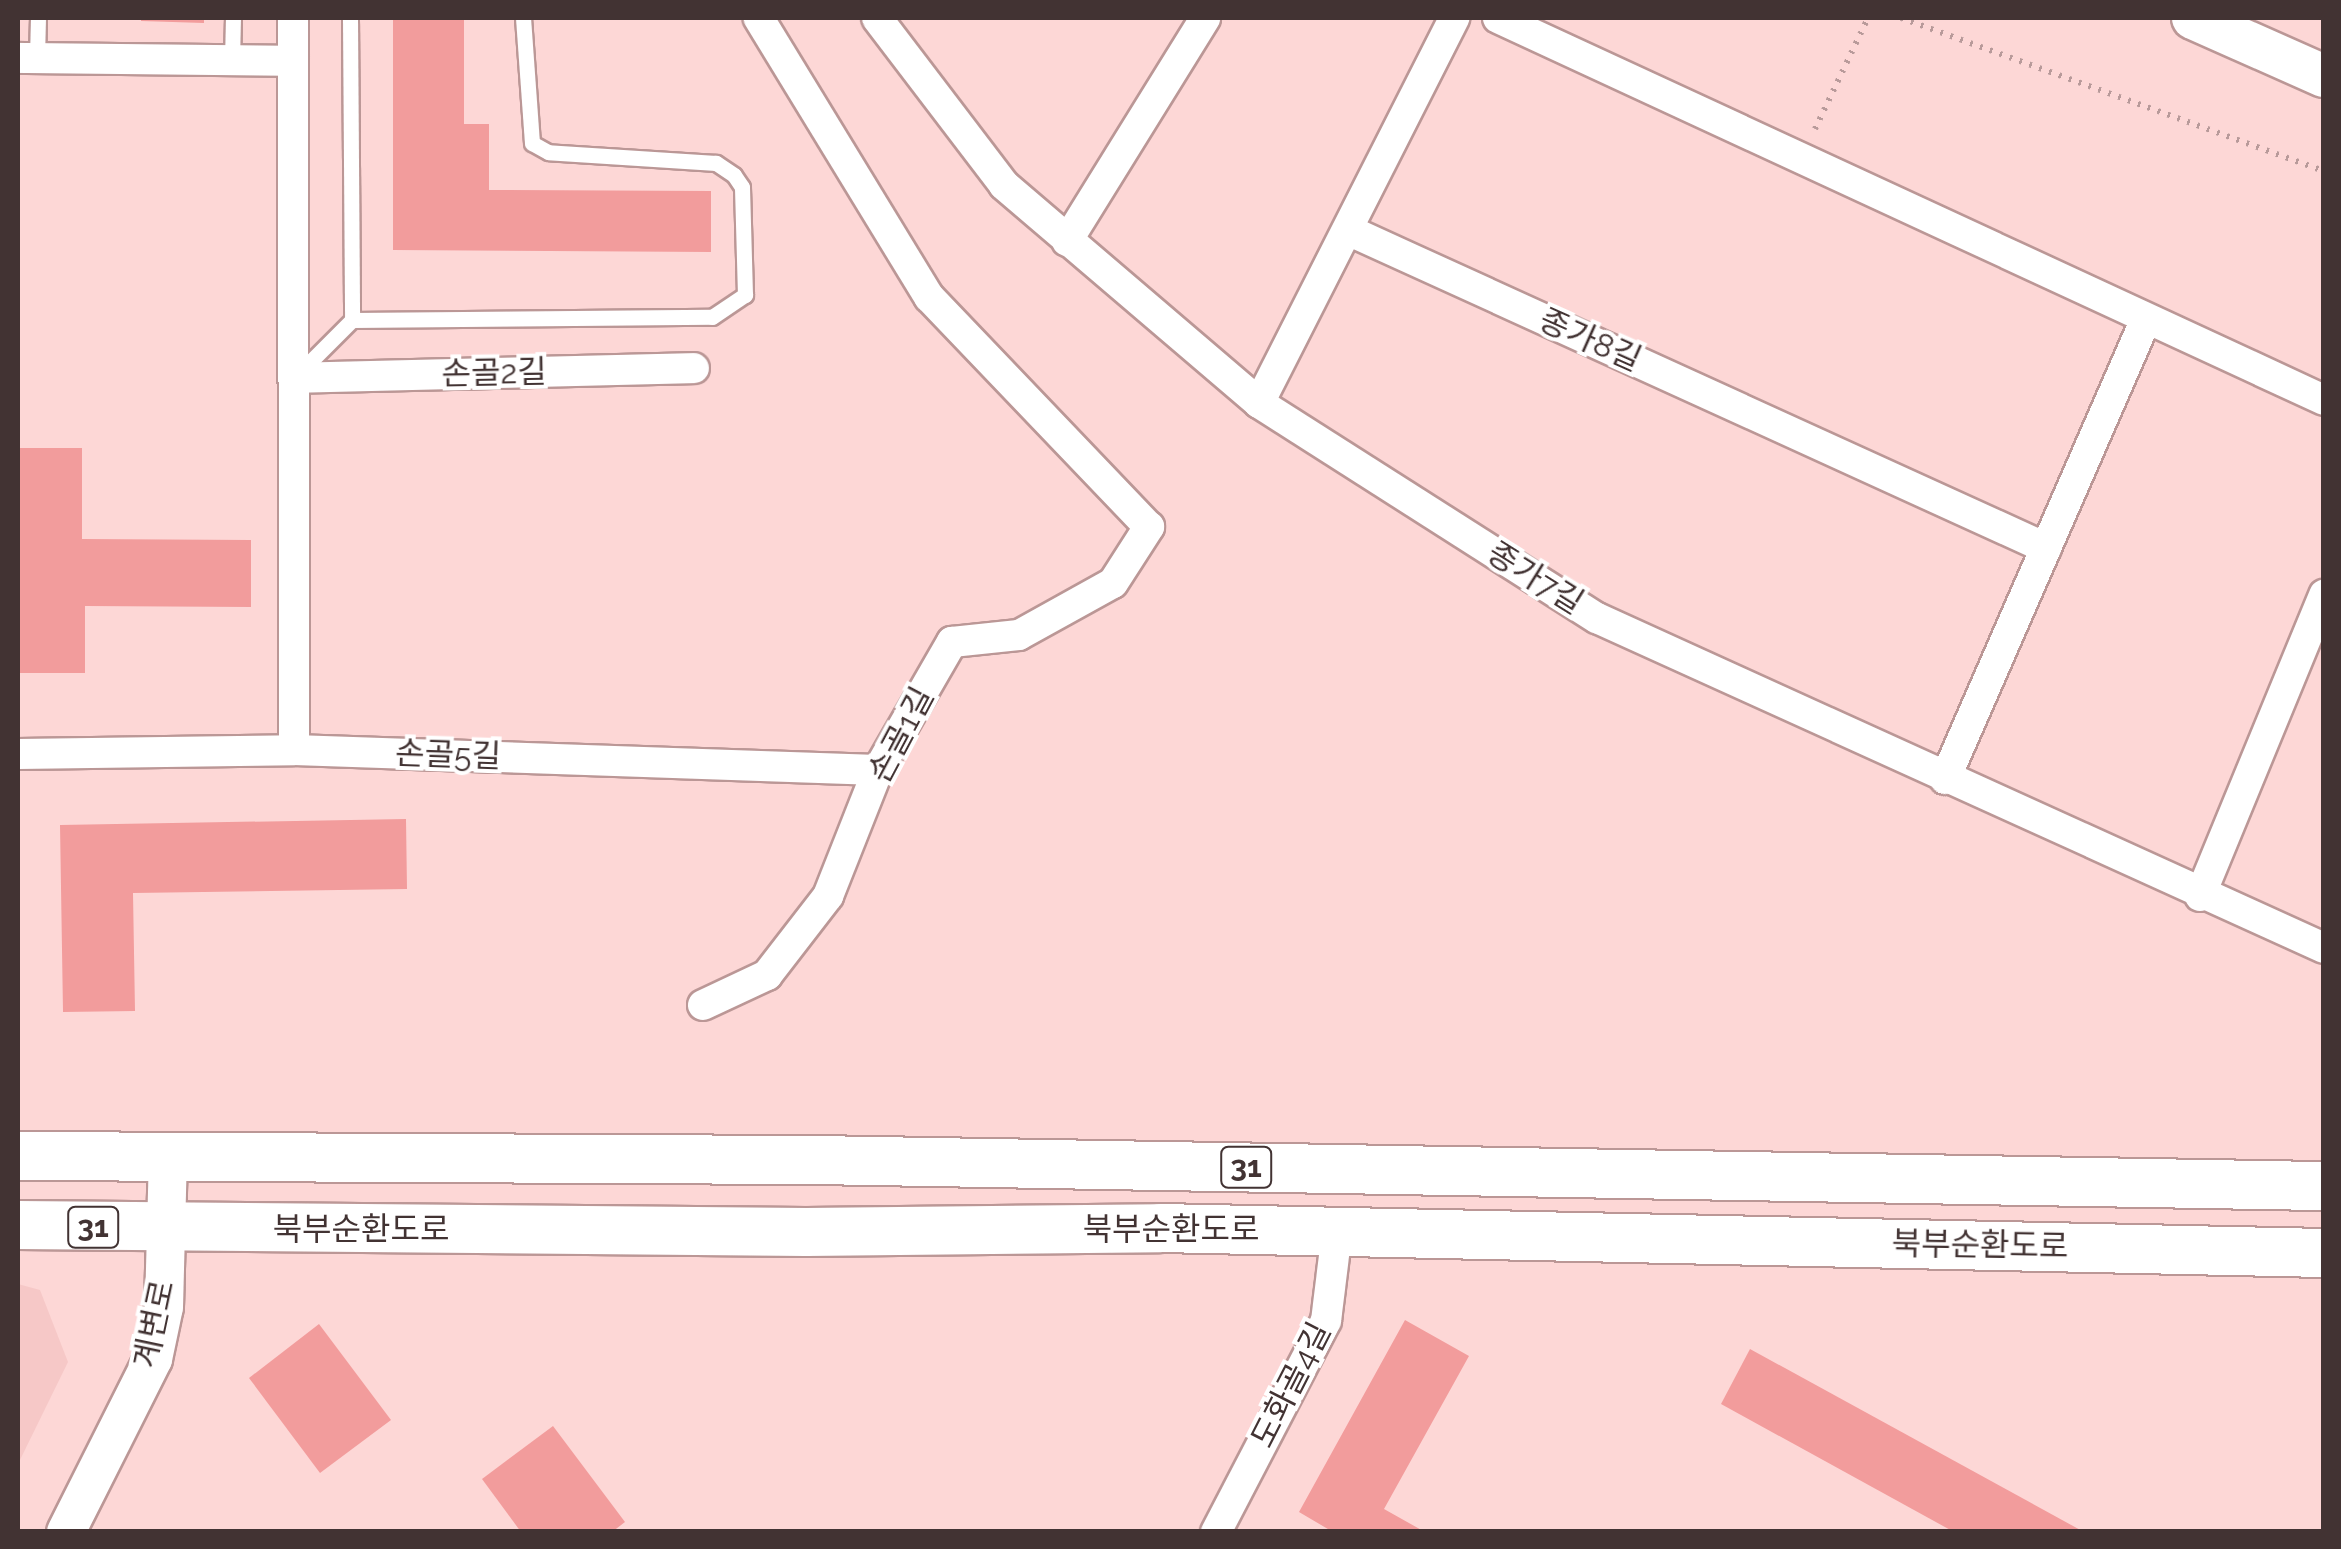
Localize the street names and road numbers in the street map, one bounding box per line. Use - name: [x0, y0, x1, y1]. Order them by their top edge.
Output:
- street label: 종가8길: [1533, 301, 1647, 379]
- street label: 손골2길: [441, 353, 547, 393]
- street label: 종가7길: [1480, 534, 1590, 622]
- street label: 손골1길: [860, 681, 942, 789]
- street label: 손골5길: [394, 734, 502, 776]
- road number: 31: [1218, 1142, 1274, 1192]
- road number: 31: [66, 1202, 120, 1252]
- street label: 북부순환도로: [273, 1210, 449, 1248]
- street label: 북부순환도로: [1083, 1210, 1259, 1248]
- street label: 북부순환도로: [1891, 1224, 2069, 1266]
- street label: 계변로: [126, 1277, 182, 1371]
- street label: 도화골4길: [1243, 1316, 1339, 1454]

